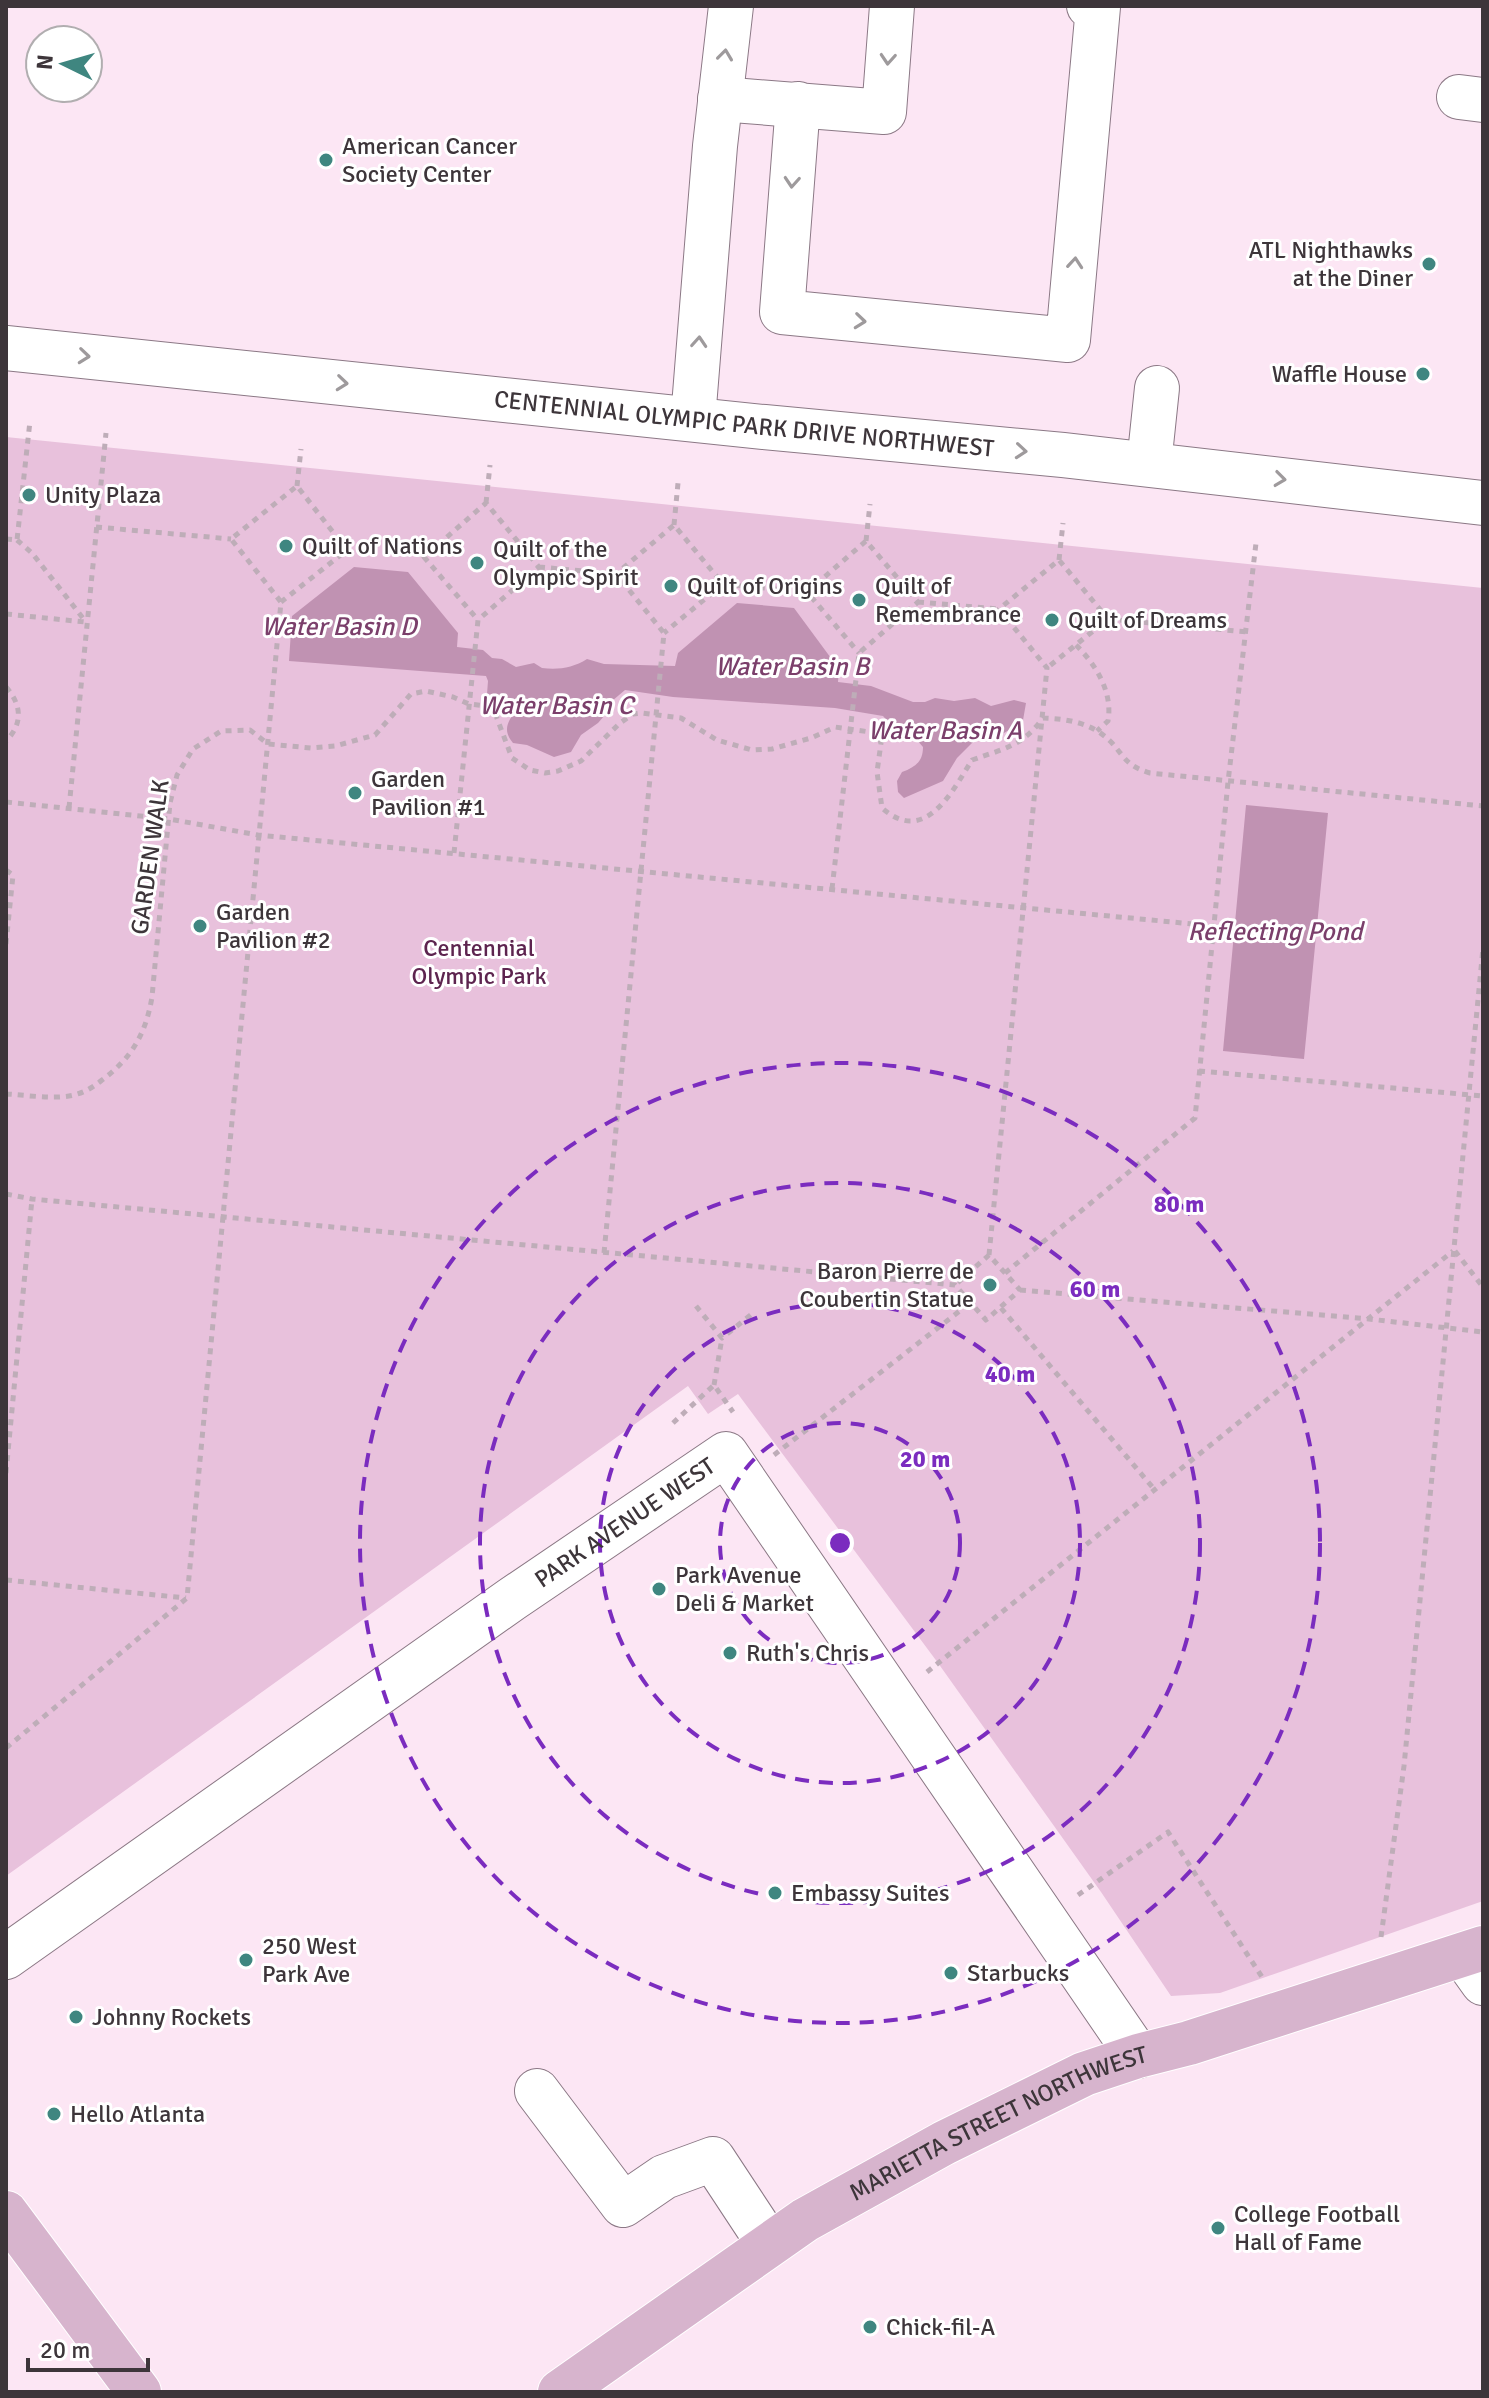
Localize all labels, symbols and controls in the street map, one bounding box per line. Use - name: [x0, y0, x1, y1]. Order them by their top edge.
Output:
- north arrow: [24, 24, 104, 104]
- one-way arrow: [717, 48, 734, 61]
- text: N: [30, 53, 59, 71]
- one-way arrow: [880, 53, 897, 66]
- place label: American Cancer Society Center: [342, 131, 517, 189]
- marker: American Cancer Society Center: [317, 151, 335, 169]
- one-way arrow: [784, 176, 801, 189]
- place label: ATL Nighthawks at the Diner: [1249, 235, 1413, 293]
- marker: ATL Nighthawks at the Diner: [1420, 255, 1438, 273]
- one-way arrow: [1066, 256, 1083, 269]
- one-way arrow: [853, 313, 866, 330]
- one-way arrow: [690, 335, 707, 348]
- one-way arrow: [78, 348, 91, 365]
- place label: Waffle House: [1272, 359, 1407, 389]
- marker: Waffle House: [1414, 365, 1432, 383]
- one-way arrow: [336, 374, 349, 391]
- street label: CENTENNIAL OLYMPIC PARK DRIVE NORTHWEST: [493, 384, 996, 463]
- one-way arrow: [1015, 443, 1028, 460]
- one-way arrow: [1273, 471, 1286, 488]
- place label: Unity Plaza: [45, 480, 161, 510]
- marker: Unity Plaza: [20, 486, 38, 504]
- place label: Quilt of Nations: [302, 531, 463, 561]
- place label: Quilt of the Olympic Spirit: [493, 534, 638, 592]
- marker: Quilt of Nations: [277, 537, 295, 555]
- marker: Quilt of the Olympic Spirit: [468, 554, 486, 572]
- place label: Quilt of Origins: [687, 571, 842, 601]
- place label: Quilt of Remembrance: [875, 571, 1021, 629]
- marker: Quilt of Origins: [662, 577, 680, 595]
- marker: Quilt of Remembrance: [850, 591, 868, 609]
- place label: Quilt of Dreams: [1068, 605, 1227, 635]
- water label: Water Basin D: [261, 611, 419, 643]
- marker: Quilt of Dreams: [1043, 611, 1061, 629]
- water label: Water Basin B: [715, 651, 871, 683]
- water label: Water Basin C: [479, 690, 636, 722]
- water label: Water Basin A: [868, 715, 1022, 747]
- place label: Garden Pavilion #1: [371, 764, 486, 822]
- street label: GARDEN WALK: [124, 778, 176, 936]
- marker: Garden Pavilion #1: [346, 784, 364, 802]
- place label: Garden Pavilion #2: [216, 897, 331, 955]
- water label: Reflecting Pond: [1188, 916, 1366, 948]
- marker: Garden Pavilion #2: [191, 917, 209, 935]
- park label: Centennial Olympic Park: [412, 933, 546, 991]
- text: 80 m: [1154, 1189, 1204, 1219]
- place label: Baron Pierre de Coubertin Statue: [799, 1256, 974, 1314]
- text: 60 m: [1070, 1274, 1120, 1304]
- marker: Baron Pierre de Coubertin Statue: [981, 1276, 999, 1294]
- text: 40 m: [985, 1359, 1035, 1389]
- text: 20 m: [900, 1444, 950, 1474]
- street label: PARK AVENUE WEST: [529, 1451, 721, 1594]
- centre of rings: [826, 1529, 854, 1557]
- place label: Park Avenue Deli & Market: [675, 1560, 814, 1618]
- marker: Park Avenue Deli & Market: [650, 1580, 668, 1598]
- place label: Ruth's Chris: [746, 1638, 869, 1668]
- marker: Ruth's Chris: [721, 1644, 739, 1662]
- place label: Embassy Suites: [791, 1878, 950, 1908]
- marker: Embassy Suites: [766, 1884, 784, 1902]
- place label: 250 West Park Ave: [262, 1931, 357, 1989]
- marker: 250 West Park Ave: [237, 1951, 255, 1969]
- place label: Starbucks: [967, 1958, 1069, 1988]
- marker: Starbucks: [942, 1964, 960, 1982]
- place label: Johnny Rockets: [92, 2002, 251, 2032]
- marker: Johnny Rockets: [67, 2008, 85, 2026]
- street label: MARIETTA STREET NORTHWEST: [844, 2039, 1150, 2208]
- place label: Hello Atlanta: [70, 2099, 205, 2129]
- marker: Hello Atlanta: [45, 2105, 63, 2123]
- place label: College Football Hall of Fame: [1234, 2199, 1400, 2257]
- marker: College Football Hall of Fame: [1209, 2219, 1227, 2237]
- place label: Chick-fil-A: [886, 2312, 995, 2342]
- marker: Chick-fil-A: [861, 2318, 879, 2336]
- scale bar: [28, 2322, 148, 2372]
- text: 20 m: [40, 2335, 90, 2365]

